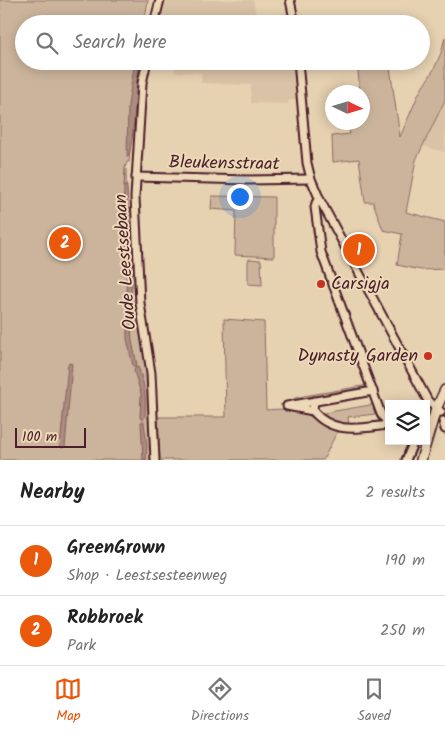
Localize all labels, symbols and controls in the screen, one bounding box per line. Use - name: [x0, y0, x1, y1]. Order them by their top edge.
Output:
- search box: [15, 15, 430, 70]
- text: Search here: [73, 28, 167, 58]
- icon: search: [33, 29, 61, 57]
- north arrow: [325, 85, 370, 130]
- street label: Bleukensstraat: [168, 149, 281, 179]
- your location: [227, 184, 253, 210]
- street label: Oude Leestsebaan: [107, 193, 145, 331]
- pin: 2: [49, 224, 81, 262]
- pin: 1: [343, 231, 375, 269]
- place label: Carsigja: [331, 270, 390, 299]
- marker: Carsigja: [315, 278, 327, 290]
- place label: Dynasty Garden: [298, 342, 418, 371]
- marker: Dynasty Garden: [422, 350, 434, 362]
- map controls: [385, 400, 430, 445]
- button: layers: [385, 400, 430, 445]
- scale bar: [15, 425, 86, 448]
- text: 100 m: [22, 426, 57, 448]
- text: Nearby: [20, 476, 85, 509]
- text: 2 results: [365, 480, 425, 505]
- text: GreenGrown: [67, 533, 165, 563]
- text: 1: [34, 548, 38, 573]
- text: 190 m: [385, 548, 425, 573]
- text: Shop · Leestsesteenweg: [67, 563, 227, 588]
- text: Robbroek: [67, 603, 143, 633]
- text: 2: [31, 618, 41, 643]
- text: 250 m: [380, 618, 425, 643]
- text: Park: [67, 633, 96, 658]
- tab: Map: [54, 675, 82, 727]
- tab: Directions: [191, 675, 249, 727]
- tab: Saved: [357, 675, 391, 727]

